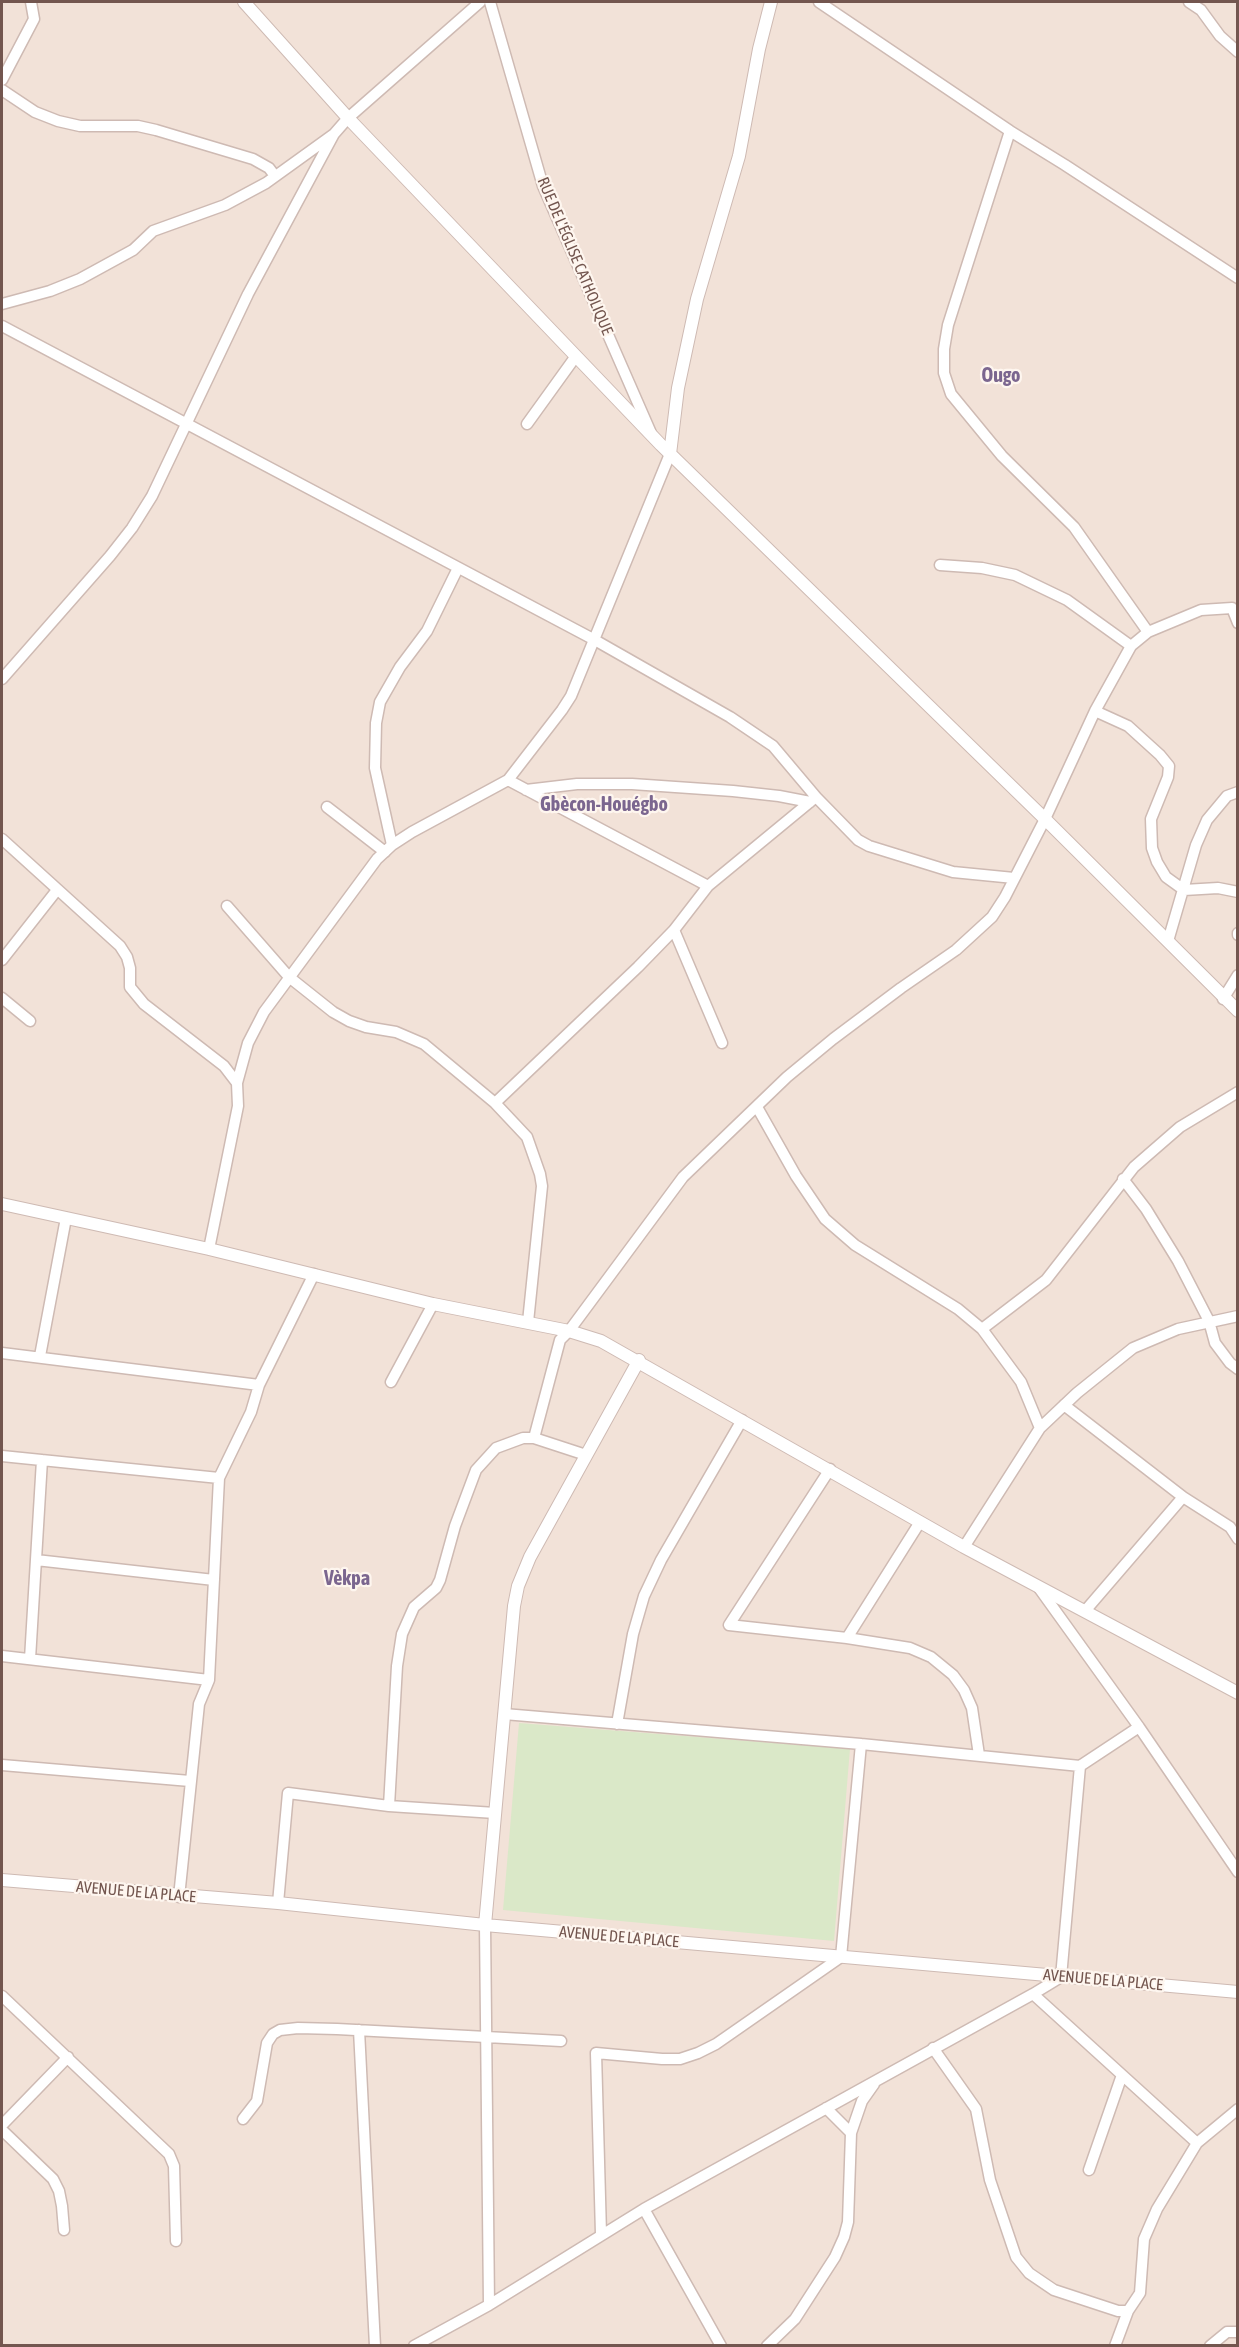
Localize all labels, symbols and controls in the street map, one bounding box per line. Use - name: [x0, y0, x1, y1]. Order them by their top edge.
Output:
- street label: RUE DE L'ÉGLISE CATHOLIQUE: [533, 174, 617, 338]
- district label: Ougo: [982, 364, 1020, 388]
- district label: Gbècon-Houégbo: [540, 793, 668, 817]
- district label: Vèkpa: [324, 1567, 370, 1591]
- street label: AVENUE DE LA PLACE: [75, 1877, 197, 1907]
- street label: AVENUE DE LA PLACE: [558, 1922, 680, 1952]
- street label: AVENUE DE LA PLACE: [1042, 1965, 1164, 1995]

